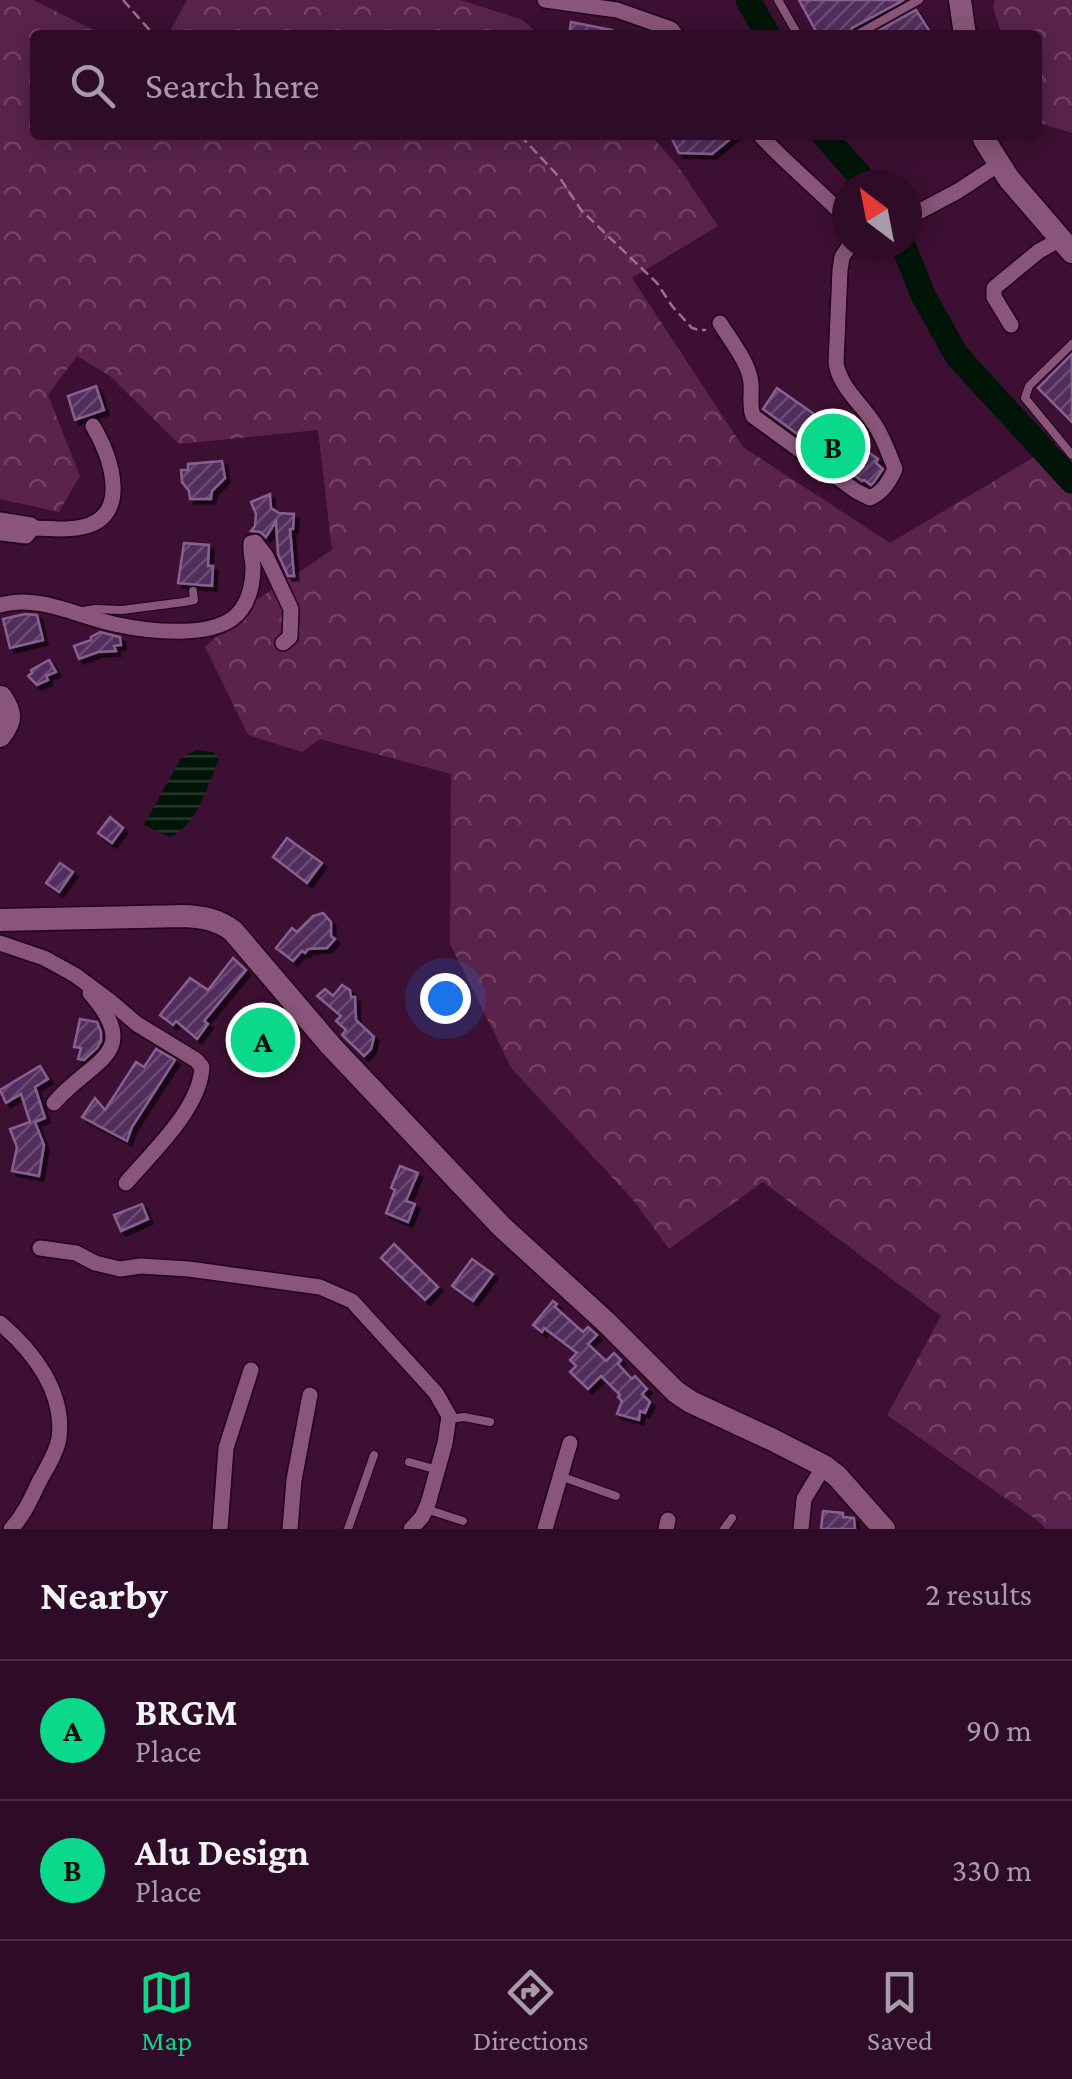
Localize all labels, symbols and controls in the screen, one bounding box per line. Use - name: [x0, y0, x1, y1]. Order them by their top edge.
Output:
- search box: [30, 30, 1042, 140]
- icon: search: [65, 58, 120, 113]
- text: Search here: [145, 64, 319, 106]
- north arrow: [832, 170, 922, 260]
- pin: B: [800, 408, 866, 484]
- your location: [420, 973, 471, 1024]
- pin: A: [230, 1002, 296, 1078]
- text: Nearby: [40, 1571, 168, 1618]
- text: 2 results: [925, 1576, 1032, 1612]
- text: BRGM: [135, 1691, 238, 1733]
- text: A: [63, 1712, 82, 1748]
- text: 90 m: [966, 1712, 1032, 1748]
- text: Place: [135, 1733, 201, 1769]
- text: Alu Design: [135, 1831, 309, 1873]
- text: B: [63, 1852, 82, 1888]
- text: 330 m: [952, 1852, 1032, 1888]
- text: Place: [135, 1873, 201, 1909]
- tab: Map: [139, 1965, 194, 2056]
- tab: Directions: [473, 1965, 589, 2056]
- tab: Saved: [867, 1965, 933, 2056]

